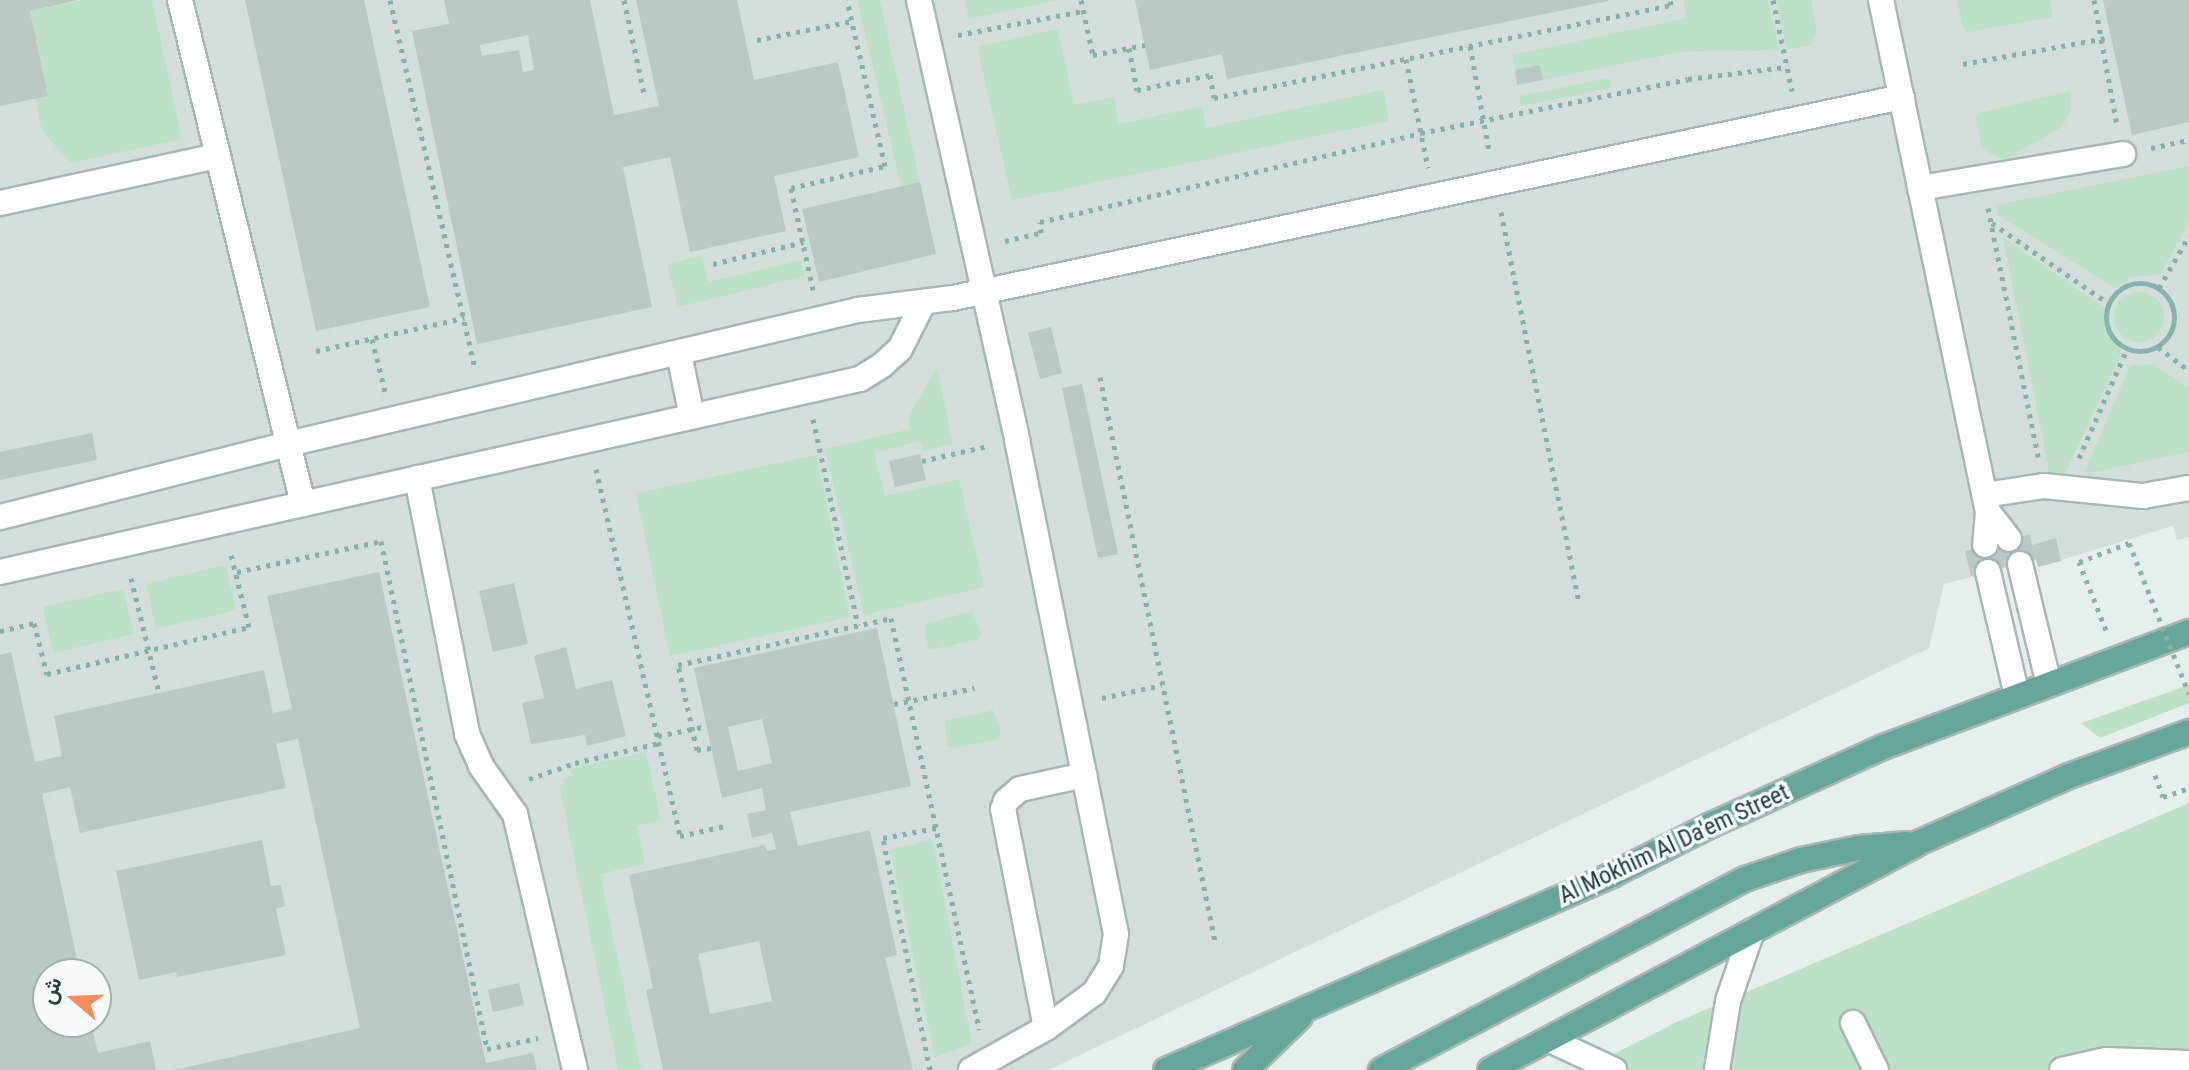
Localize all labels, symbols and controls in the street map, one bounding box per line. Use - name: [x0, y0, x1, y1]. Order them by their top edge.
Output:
- street label: Al Mokhim Al Da'em Street: [1554, 778, 1794, 910]
- north arrow: [32, 958, 112, 1038]
- text: ش: [35, 974, 67, 1007]

